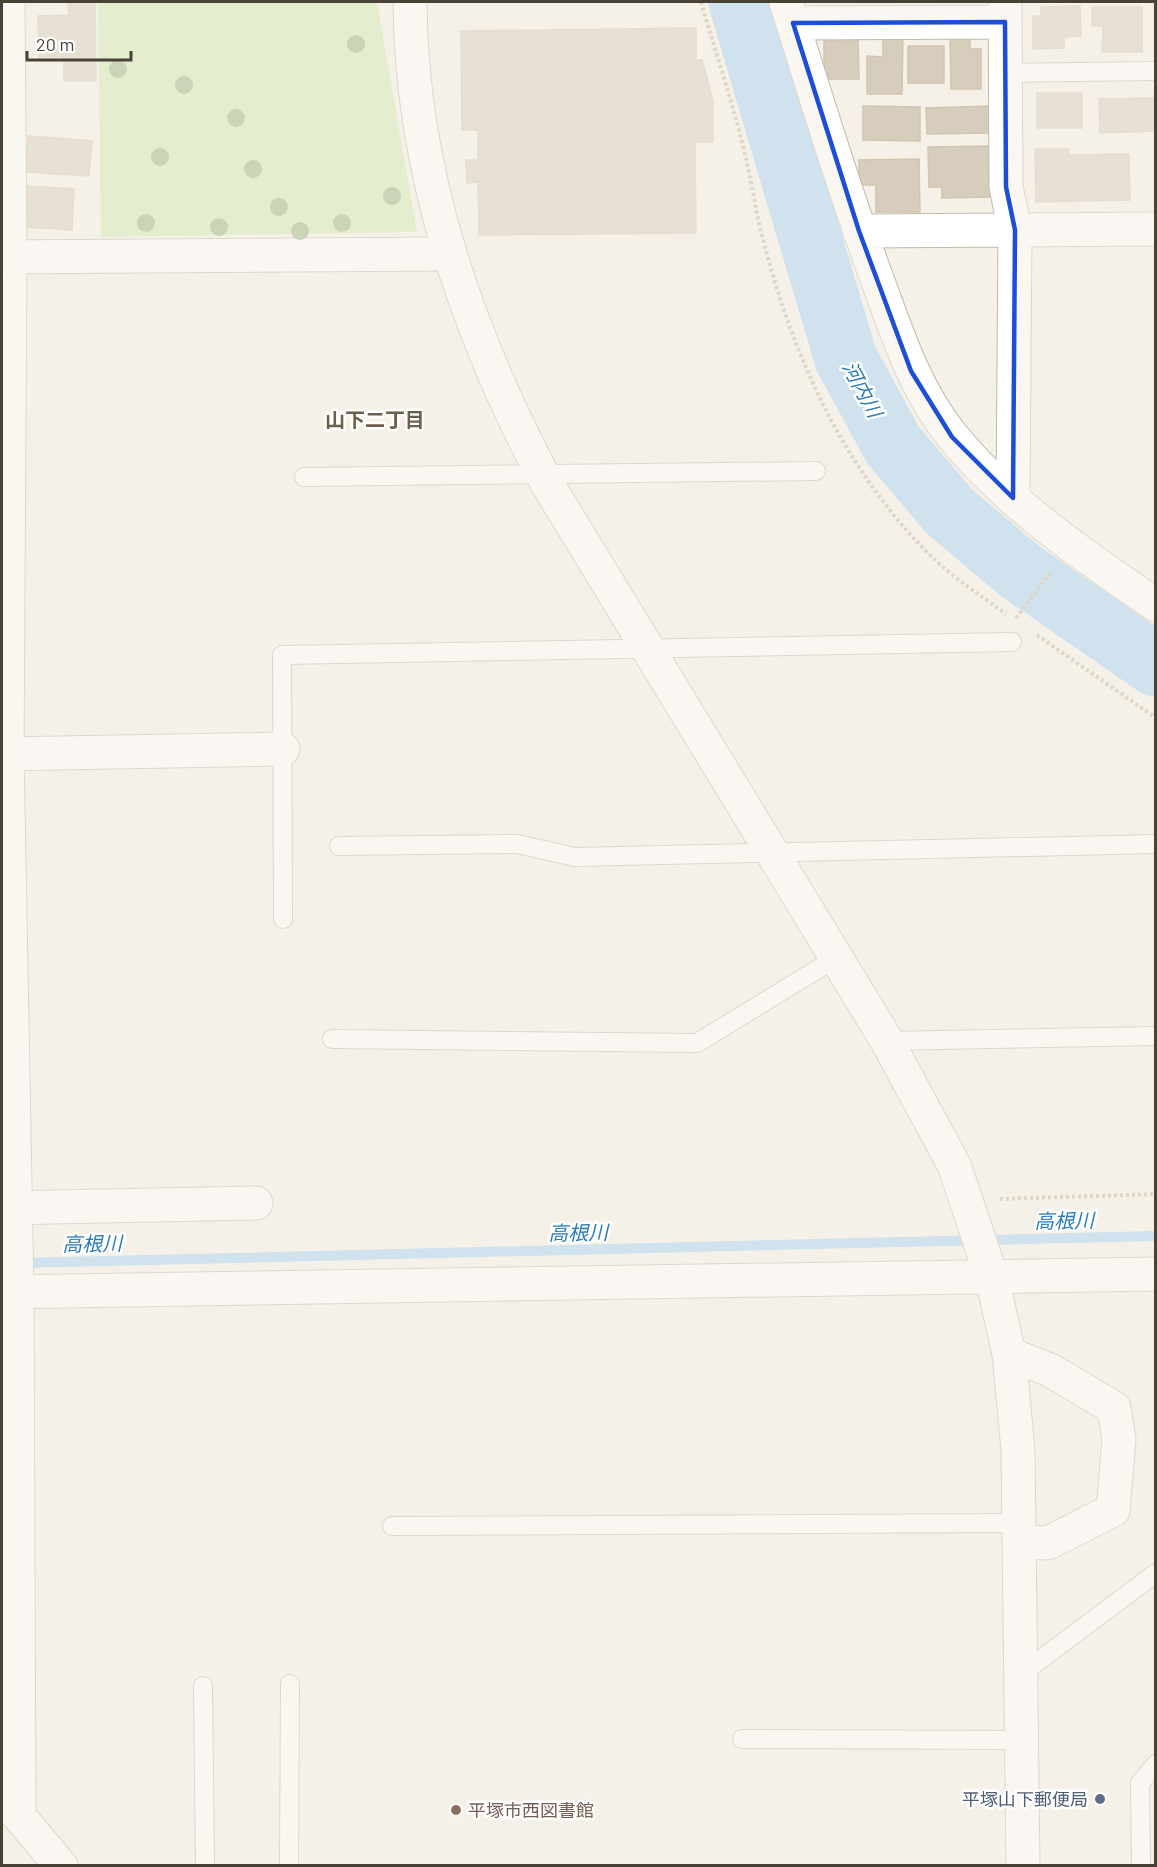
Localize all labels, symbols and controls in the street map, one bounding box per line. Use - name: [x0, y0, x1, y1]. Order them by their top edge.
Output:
- scale bar: [27, 24, 130, 62]
- text: 20 m: [36, 33, 74, 55]
- water label: 河内川: [838, 357, 889, 423]
- district label: 山下二丁目: [325, 407, 425, 431]
- water label: 高根川: [1034, 1207, 1096, 1233]
- water label: 高根川: [548, 1219, 610, 1245]
- water label: 高根川: [62, 1230, 124, 1256]
- place label: 平塚山下郵便局: [962, 1788, 1088, 1810]
- marker: 平塚山下郵便局: [1093, 1792, 1107, 1806]
- place label: 平塚市西図書館: [468, 1799, 594, 1821]
- marker: 平塚市西図書館: [449, 1803, 463, 1817]

